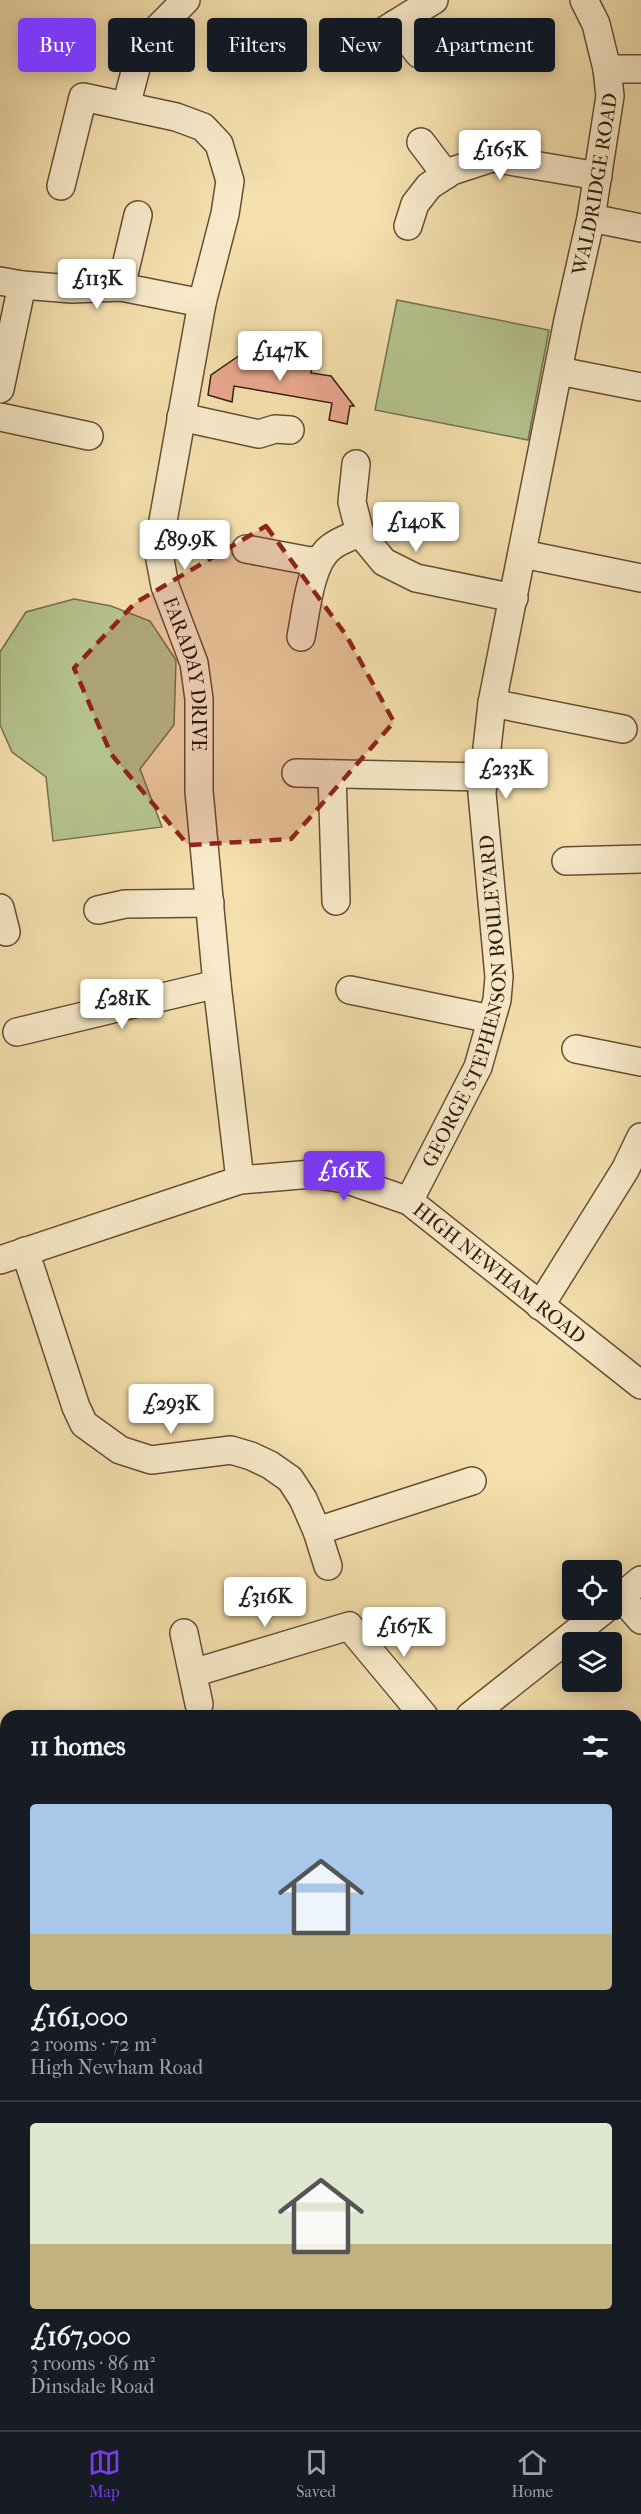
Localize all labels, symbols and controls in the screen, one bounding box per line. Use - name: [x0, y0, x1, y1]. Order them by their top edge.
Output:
- chip: Buy: [18, 18, 96, 72]
- chip: Rent: [108, 18, 195, 72]
- chip: Filters: [207, 18, 307, 72]
- chip: New: [319, 18, 402, 72]
- chip: Apartment: [414, 18, 555, 72]
- street label: WALDRIDGE ROAD: [567, 91, 622, 278]
- pin: £165K: [458, 130, 542, 181]
- text: £165K: [473, 138, 527, 161]
- pin: £113K: [55, 259, 139, 310]
- text: £113K: [72, 267, 122, 290]
- pin: £147K: [238, 331, 322, 382]
- text: £147K: [252, 339, 308, 362]
- pin: £140K: [374, 502, 458, 553]
- text: £140K: [387, 510, 445, 533]
- pin: £89.9K: [136, 520, 234, 571]
- text: £89.9K: [154, 528, 216, 551]
- street label: FARADAY DRIVE: [159, 593, 211, 751]
- pin: £233K: [464, 749, 548, 800]
- text: £233K: [479, 757, 533, 780]
- street label: GEORGE STEPHENSON BOULEVARD: [417, 834, 510, 1171]
- pin: £281K: [80, 979, 164, 1030]
- text: £281K: [94, 987, 150, 1010]
- pin: £161K: [302, 1151, 386, 1202]
- text: £161K: [318, 1159, 370, 1182]
- street label: HIGH NEWHAM ROAD: [409, 1197, 591, 1348]
- pin: £293K: [129, 1384, 213, 1435]
- text: £293K: [143, 1392, 199, 1415]
- map controls: [562, 1560, 622, 1692]
- button: locate: [562, 1560, 622, 1620]
- pin: £316K: [223, 1577, 307, 1628]
- text: £316K: [238, 1585, 292, 1608]
- pin: £167K: [362, 1607, 446, 1658]
- text: £167K: [376, 1615, 432, 1638]
- button: layers: [562, 1632, 622, 1692]
- icon: filters: [579, 1730, 612, 1763]
- text: 11 homes: [30, 1731, 126, 1762]
- icon: home: [267, 1843, 375, 1951]
- text: £161,000: [30, 2002, 128, 2033]
- text: 2 rooms · 72 m²: [30, 2033, 156, 2056]
- text: High Newham Road: [30, 2056, 203, 2079]
- icon: home: [267, 2162, 375, 2270]
- text: £167,000: [30, 2321, 131, 2352]
- text: 3 rooms · 86 m²: [30, 2352, 155, 2375]
- text: Dinsdale Road: [30, 2375, 154, 2398]
- tab: Map: [88, 2446, 121, 2501]
- tab: Saved: [296, 2446, 336, 2501]
- tab: Home: [512, 2446, 553, 2501]

